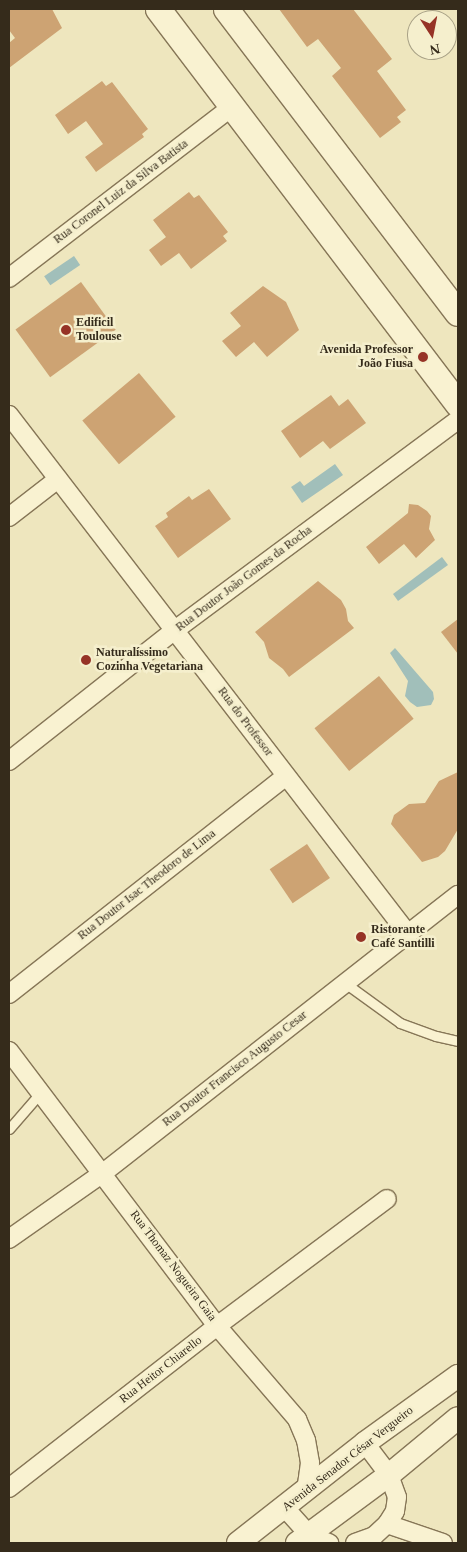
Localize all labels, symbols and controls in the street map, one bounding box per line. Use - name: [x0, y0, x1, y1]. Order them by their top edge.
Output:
- north arrow: [407, 10, 457, 60]
- text: N: [428, 41, 441, 58]
- street label: Rua Coronel Luiz da Silva Batista: [51, 137, 191, 247]
- place label: Edificil Toulouse: [76, 316, 122, 344]
- marker: Edificil Toulouse: [60, 324, 72, 336]
- place label: Avenida Professor João Fiusa: [320, 343, 413, 371]
- marker: Avenida Professor João Fiusa: [417, 351, 429, 363]
- street label: Rua Doutor João Gomes da Rocha: [173, 523, 315, 635]
- place label: Naturalíssimo Cozinha Vegetariana: [96, 646, 203, 674]
- marker: Naturalíssimo Cozinha Vegetariana: [80, 654, 92, 666]
- street label: Rua do Professor: [214, 685, 276, 759]
- street label: Rua Doutor Isac Theodoro de Lima: [75, 827, 219, 943]
- place label: Ristorante Café Santilli: [371, 923, 435, 951]
- marker: Ristorante Café Santilli: [355, 931, 367, 943]
- street label: Rua Doutor Francisco Augusto Cesar: [160, 1008, 310, 1130]
- street label: Rua Thomaz Nogueira Gaia: [127, 1208, 219, 1324]
- street label: Rua Heitor Chiarello: [117, 1333, 205, 1407]
- street label: Avenida Senador César Vergueiro: [280, 1403, 416, 1515]

